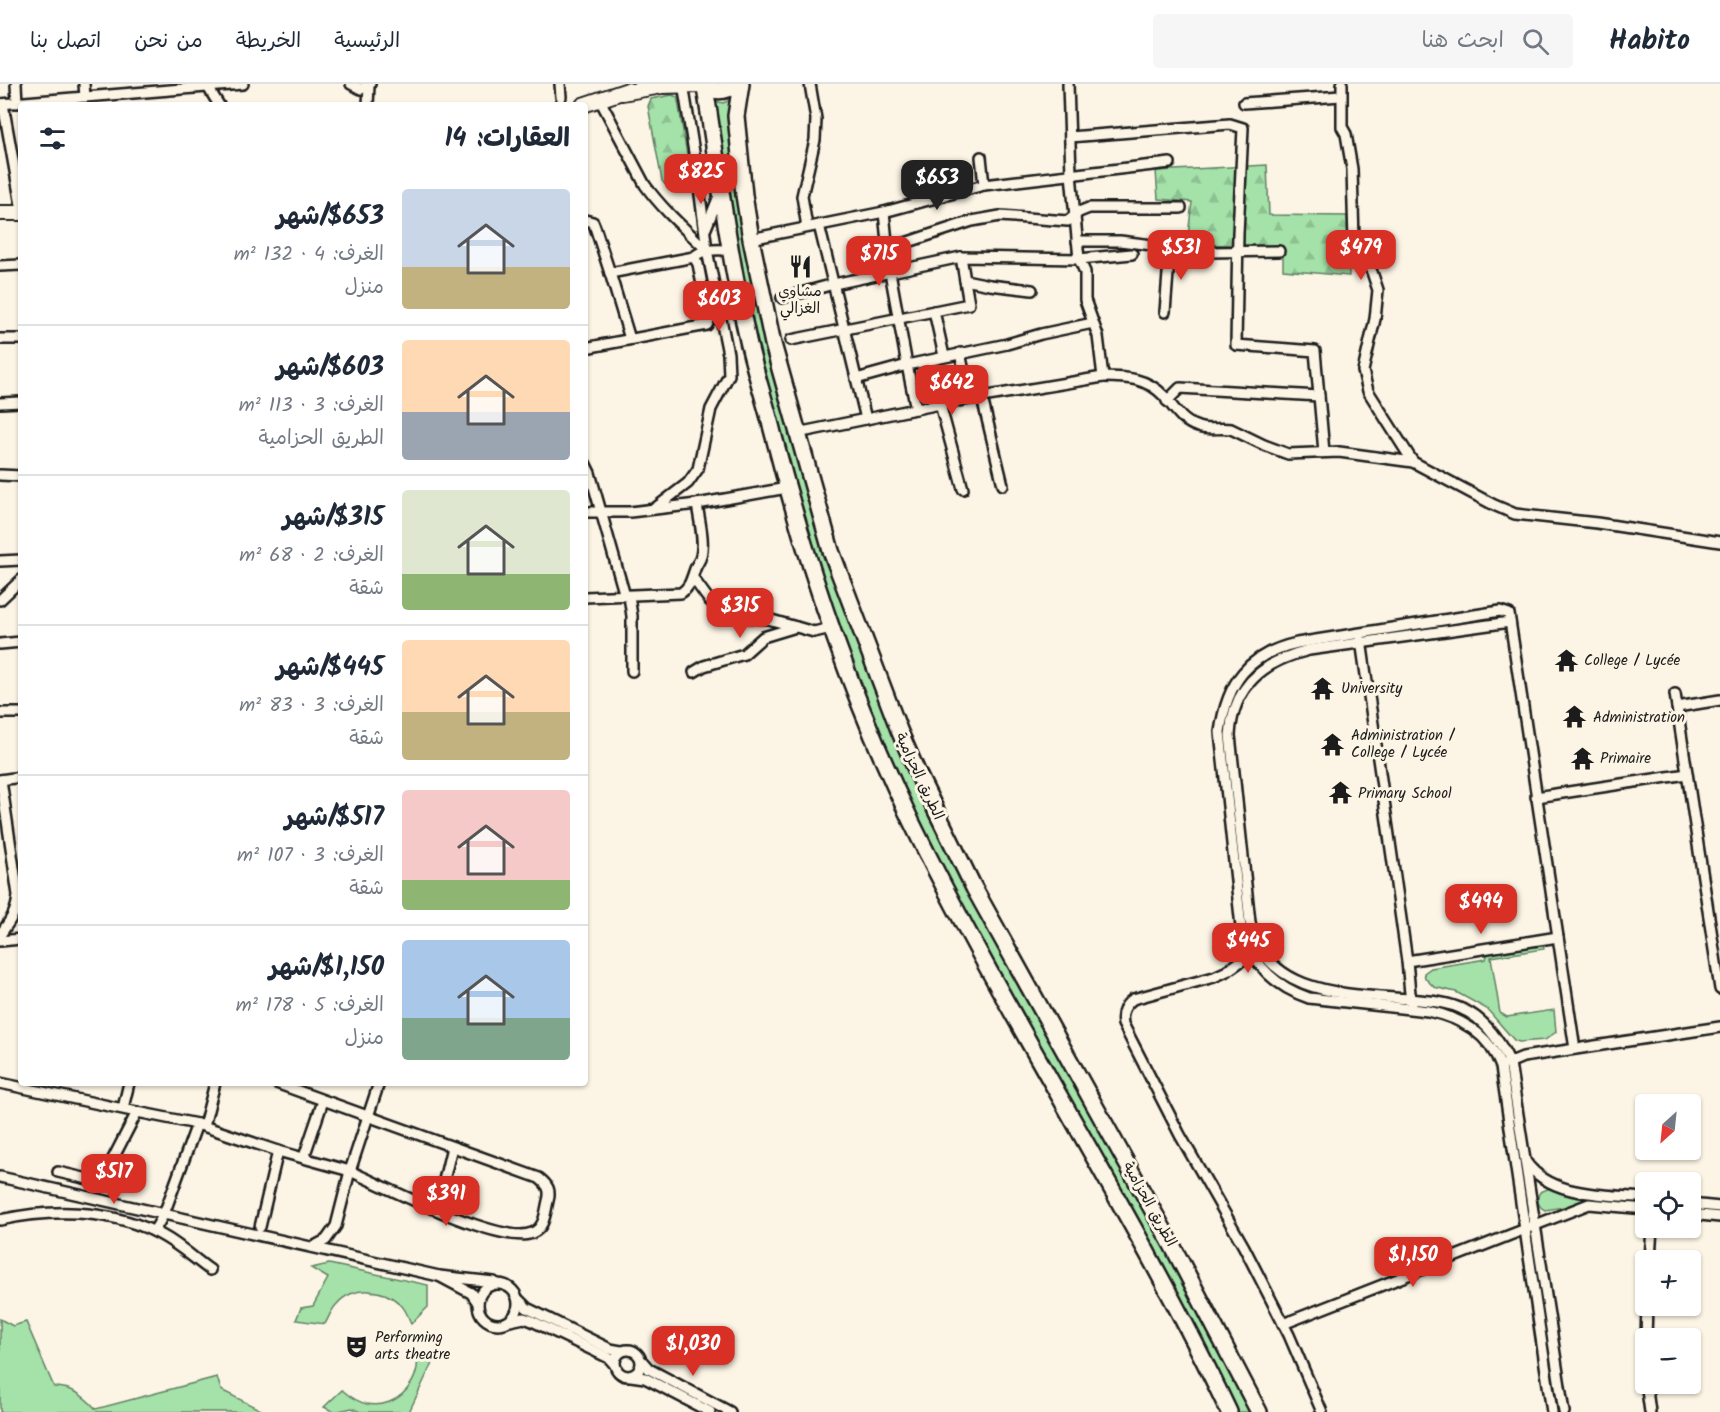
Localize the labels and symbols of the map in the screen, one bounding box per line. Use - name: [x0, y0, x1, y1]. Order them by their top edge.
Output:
- pin: $825: [665, 154, 737, 205]
- pin: $653: [901, 160, 973, 211]
- pin: $531: [1145, 230, 1217, 281]
- pin: $479: [1325, 230, 1397, 281]
- pin: $715: [843, 236, 915, 287]
- restaurant icon: مشاوي الغزالي: [787, 254, 813, 280]
- place label: مشاوي الغزالي: [778, 280, 822, 321]
- pin: $603: [683, 281, 755, 332]
- pin: $642: [916, 365, 988, 416]
- pin: $315: [704, 588, 776, 639]
- temple icon: College / Lycée: [1553, 647, 1579, 673]
- place label: College / Lycée: [1584, 649, 1681, 673]
- temple icon: University: [1310, 675, 1336, 701]
- place label: University: [1341, 677, 1403, 701]
- temple icon: Administration: [1562, 704, 1588, 730]
- place label: Administration: [1593, 706, 1685, 730]
- place label: Administration / College / Lycée: [1351, 724, 1456, 765]
- street label: الطريق الحزامية: [888, 729, 950, 824]
- temple icon: Administration / College / Lycée: [1320, 731, 1346, 757]
- temple icon: Primaire: [1569, 745, 1595, 771]
- place label: Primaire: [1600, 747, 1651, 771]
- temple icon: Primary School: [1327, 780, 1353, 806]
- place label: Primary School: [1358, 782, 1452, 806]
- pin: $494: [1445, 884, 1517, 935]
- pin: $445: [1212, 923, 1284, 974]
- north arrow: [1635, 1094, 1701, 1160]
- pin: $517: [78, 1154, 150, 1205]
- street label: الطريق الحزامية: [1116, 1158, 1182, 1251]
- pin: $391: [410, 1176, 482, 1227]
- pin: $1,150: [1364, 1237, 1462, 1288]
- place label: Performing arts theatre: [375, 1326, 451, 1367]
- pin: $1,030: [644, 1326, 742, 1377]
- theatre icon: Performing arts theatre: [344, 1333, 370, 1359]

